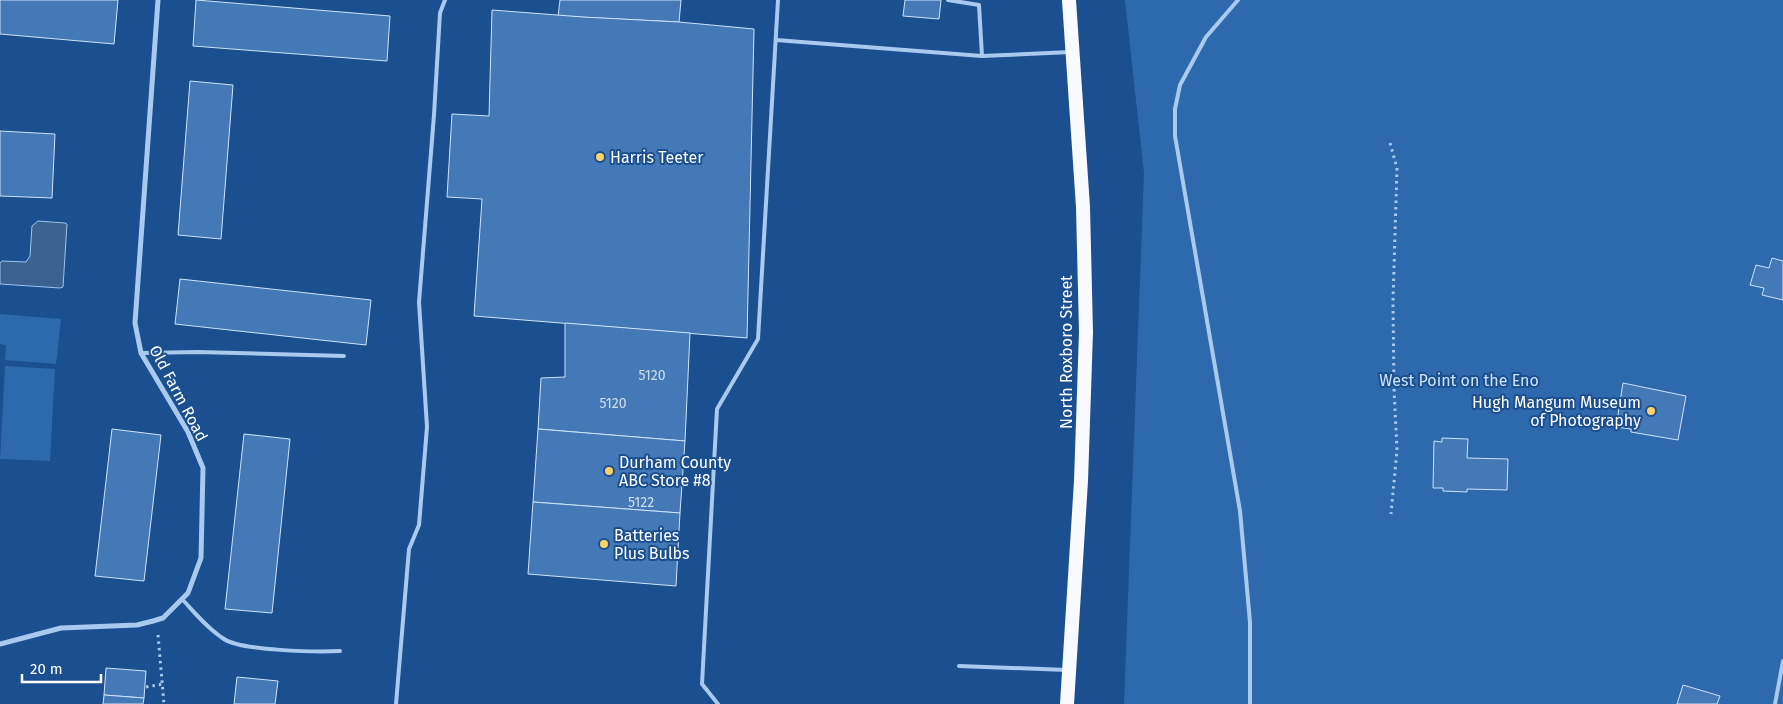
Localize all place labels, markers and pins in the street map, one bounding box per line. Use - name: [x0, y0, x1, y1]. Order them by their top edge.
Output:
- place label: Harris Teeter: [610, 148, 704, 167]
- marker: Harris Teeter: [594, 151, 606, 163]
- place label: Hugh Mangum Museum of Photography: [1472, 393, 1641, 430]
- marker: Hugh Mangum Museum of Photography: [1645, 405, 1657, 417]
- place label: Durham County ABC Store #8: [619, 453, 731, 490]
- marker: Durham County ABC Store #8: [603, 465, 615, 477]
- place label: Batteries Plus Bulbs: [614, 526, 690, 563]
- marker: Batteries Plus Bulbs: [598, 538, 610, 550]

